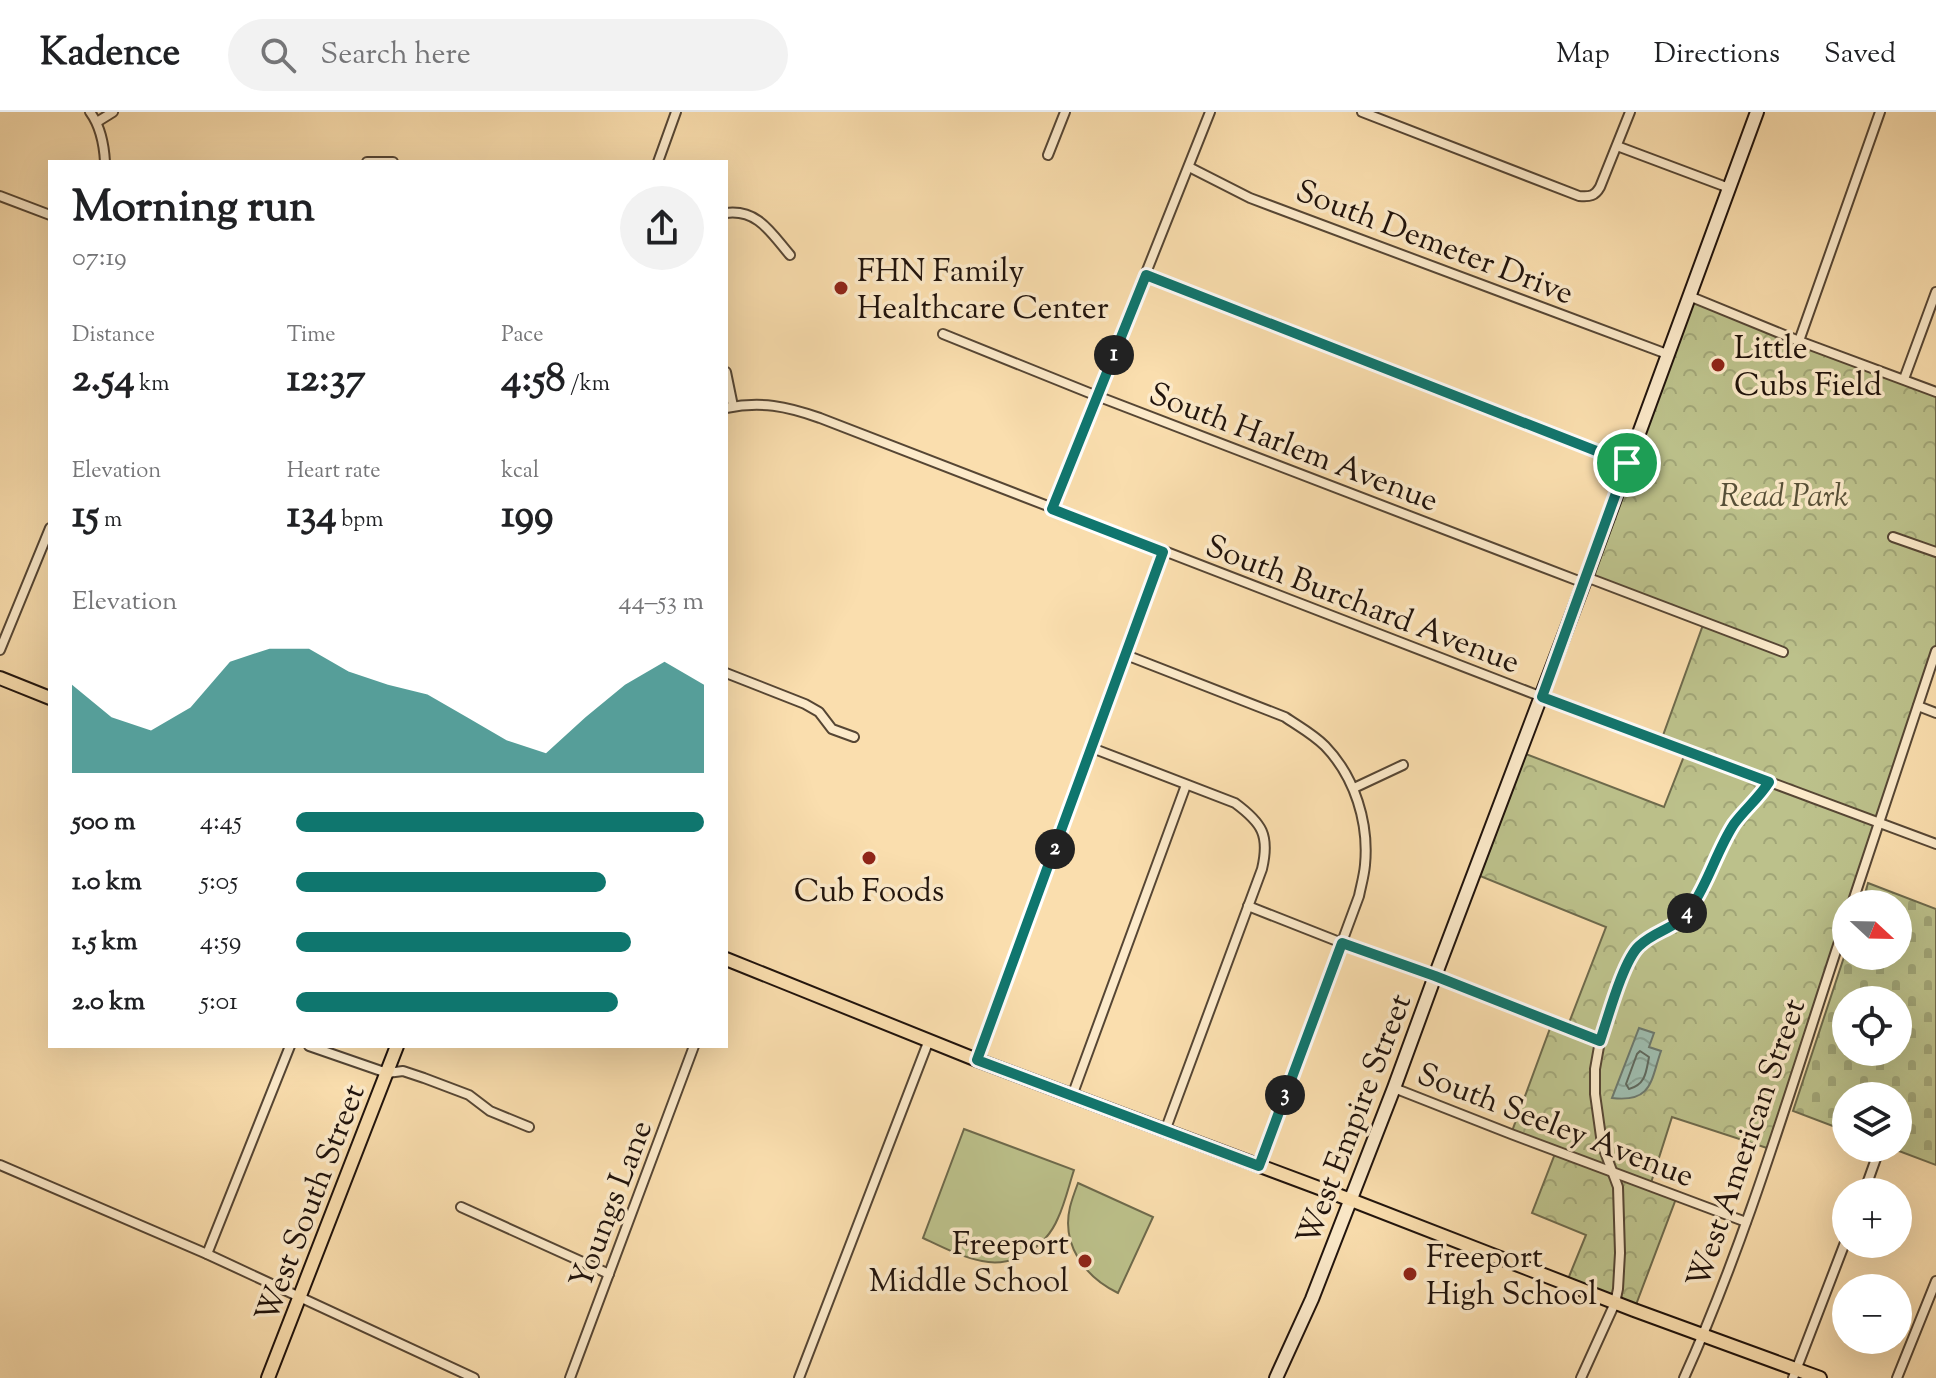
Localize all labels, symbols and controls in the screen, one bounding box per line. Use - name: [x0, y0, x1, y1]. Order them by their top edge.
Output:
- search box: [228, 19, 788, 91]
- text: Kadence: [40, 28, 180, 82]
- icon: search: [256, 33, 300, 77]
- text: Search here: [320, 34, 471, 77]
- text: Map: [1556, 35, 1610, 75]
- text: Directions: [1654, 35, 1780, 75]
- text: Saved: [1824, 35, 1896, 75]
- street label: South Demeter Drive: [1288, 170, 1580, 318]
- text: Morning run: [72, 178, 315, 241]
- button: share: [620, 186, 704, 270]
- text: 07:19: [72, 240, 127, 277]
- place label: FHN Family Healthcare Center: [857, 250, 1109, 333]
- marker: FHN Family Healthcare Center: [832, 279, 850, 297]
- text: Distance: [72, 320, 155, 352]
- text: Time: [287, 320, 336, 352]
- text: Pace: [501, 320, 543, 352]
- place label: Little Cubs Field: [1734, 327, 1882, 410]
- pin: 1: [1094, 335, 1134, 375]
- text: 1: [1110, 339, 1118, 371]
- text: 2.54: [72, 352, 135, 409]
- text: 12:37: [287, 352, 366, 409]
- text: 4:58: [501, 352, 566, 409]
- marker: Little Cubs Field: [1709, 356, 1727, 374]
- text: km: [135, 369, 170, 401]
- text: /km: [566, 369, 610, 401]
- street label: South Harlem Avenue: [1142, 372, 1444, 525]
- pin: [1593, 429, 1661, 497]
- icon: arrive: [1605, 441, 1649, 485]
- text: Elevation: [72, 456, 161, 488]
- text: Heart rate: [287, 456, 381, 488]
- text: kcal: [501, 456, 539, 488]
- park label: Read Park: [1720, 475, 1848, 521]
- text: 15: [72, 488, 99, 545]
- text: 134: [287, 488, 337, 545]
- text: 199: [501, 488, 553, 545]
- text: m: [99, 505, 122, 537]
- text: bpm: [337, 505, 383, 537]
- street label: South Burchard Avenue: [1198, 525, 1526, 687]
- text: Elevation: [72, 584, 177, 621]
- text: 44–53 m: [619, 584, 704, 621]
- text: 500 m: [72, 804, 135, 841]
- text: 4:45: [200, 804, 242, 841]
- pin: 2: [1035, 829, 1075, 869]
- text: 2: [1050, 833, 1060, 865]
- marker: Cub Foods: [860, 849, 878, 867]
- text: 1.0 km: [72, 864, 142, 901]
- text: 5:05: [200, 864, 238, 901]
- place label: Cub Foods: [794, 870, 944, 916]
- north arrow: [1832, 890, 1912, 970]
- map controls: [1832, 890, 1912, 1354]
- pin: 4: [1667, 893, 1707, 933]
- text: 4: [1681, 897, 1693, 929]
- text: 1.5 km: [72, 924, 138, 961]
- text: 4:59: [200, 924, 241, 961]
- text: 2.0 km: [72, 984, 145, 1021]
- text: 5:01: [200, 984, 238, 1021]
- button: locate: [1832, 986, 1912, 1066]
- street label: West Empire Street: [1287, 988, 1425, 1253]
- street label: West American Street: [1677, 993, 1819, 1295]
- street label: South Seeley Avenue: [1410, 1053, 1700, 1201]
- pin: 3: [1265, 1075, 1305, 1115]
- street label: West South Street: [245, 1078, 378, 1330]
- text: 3: [1281, 1079, 1289, 1111]
- button: layers: [1832, 1082, 1912, 1162]
- street label: Youngs Lane: [560, 1114, 666, 1296]
- button: +: [1832, 1178, 1912, 1258]
- place label: Freeport Middle School: [869, 1223, 1069, 1306]
- place label: Freeport High School: [1426, 1236, 1597, 1319]
- marker: Freeport Middle School: [1076, 1252, 1094, 1270]
- marker: Freeport High School: [1401, 1265, 1419, 1283]
- button: −: [1832, 1274, 1912, 1354]

